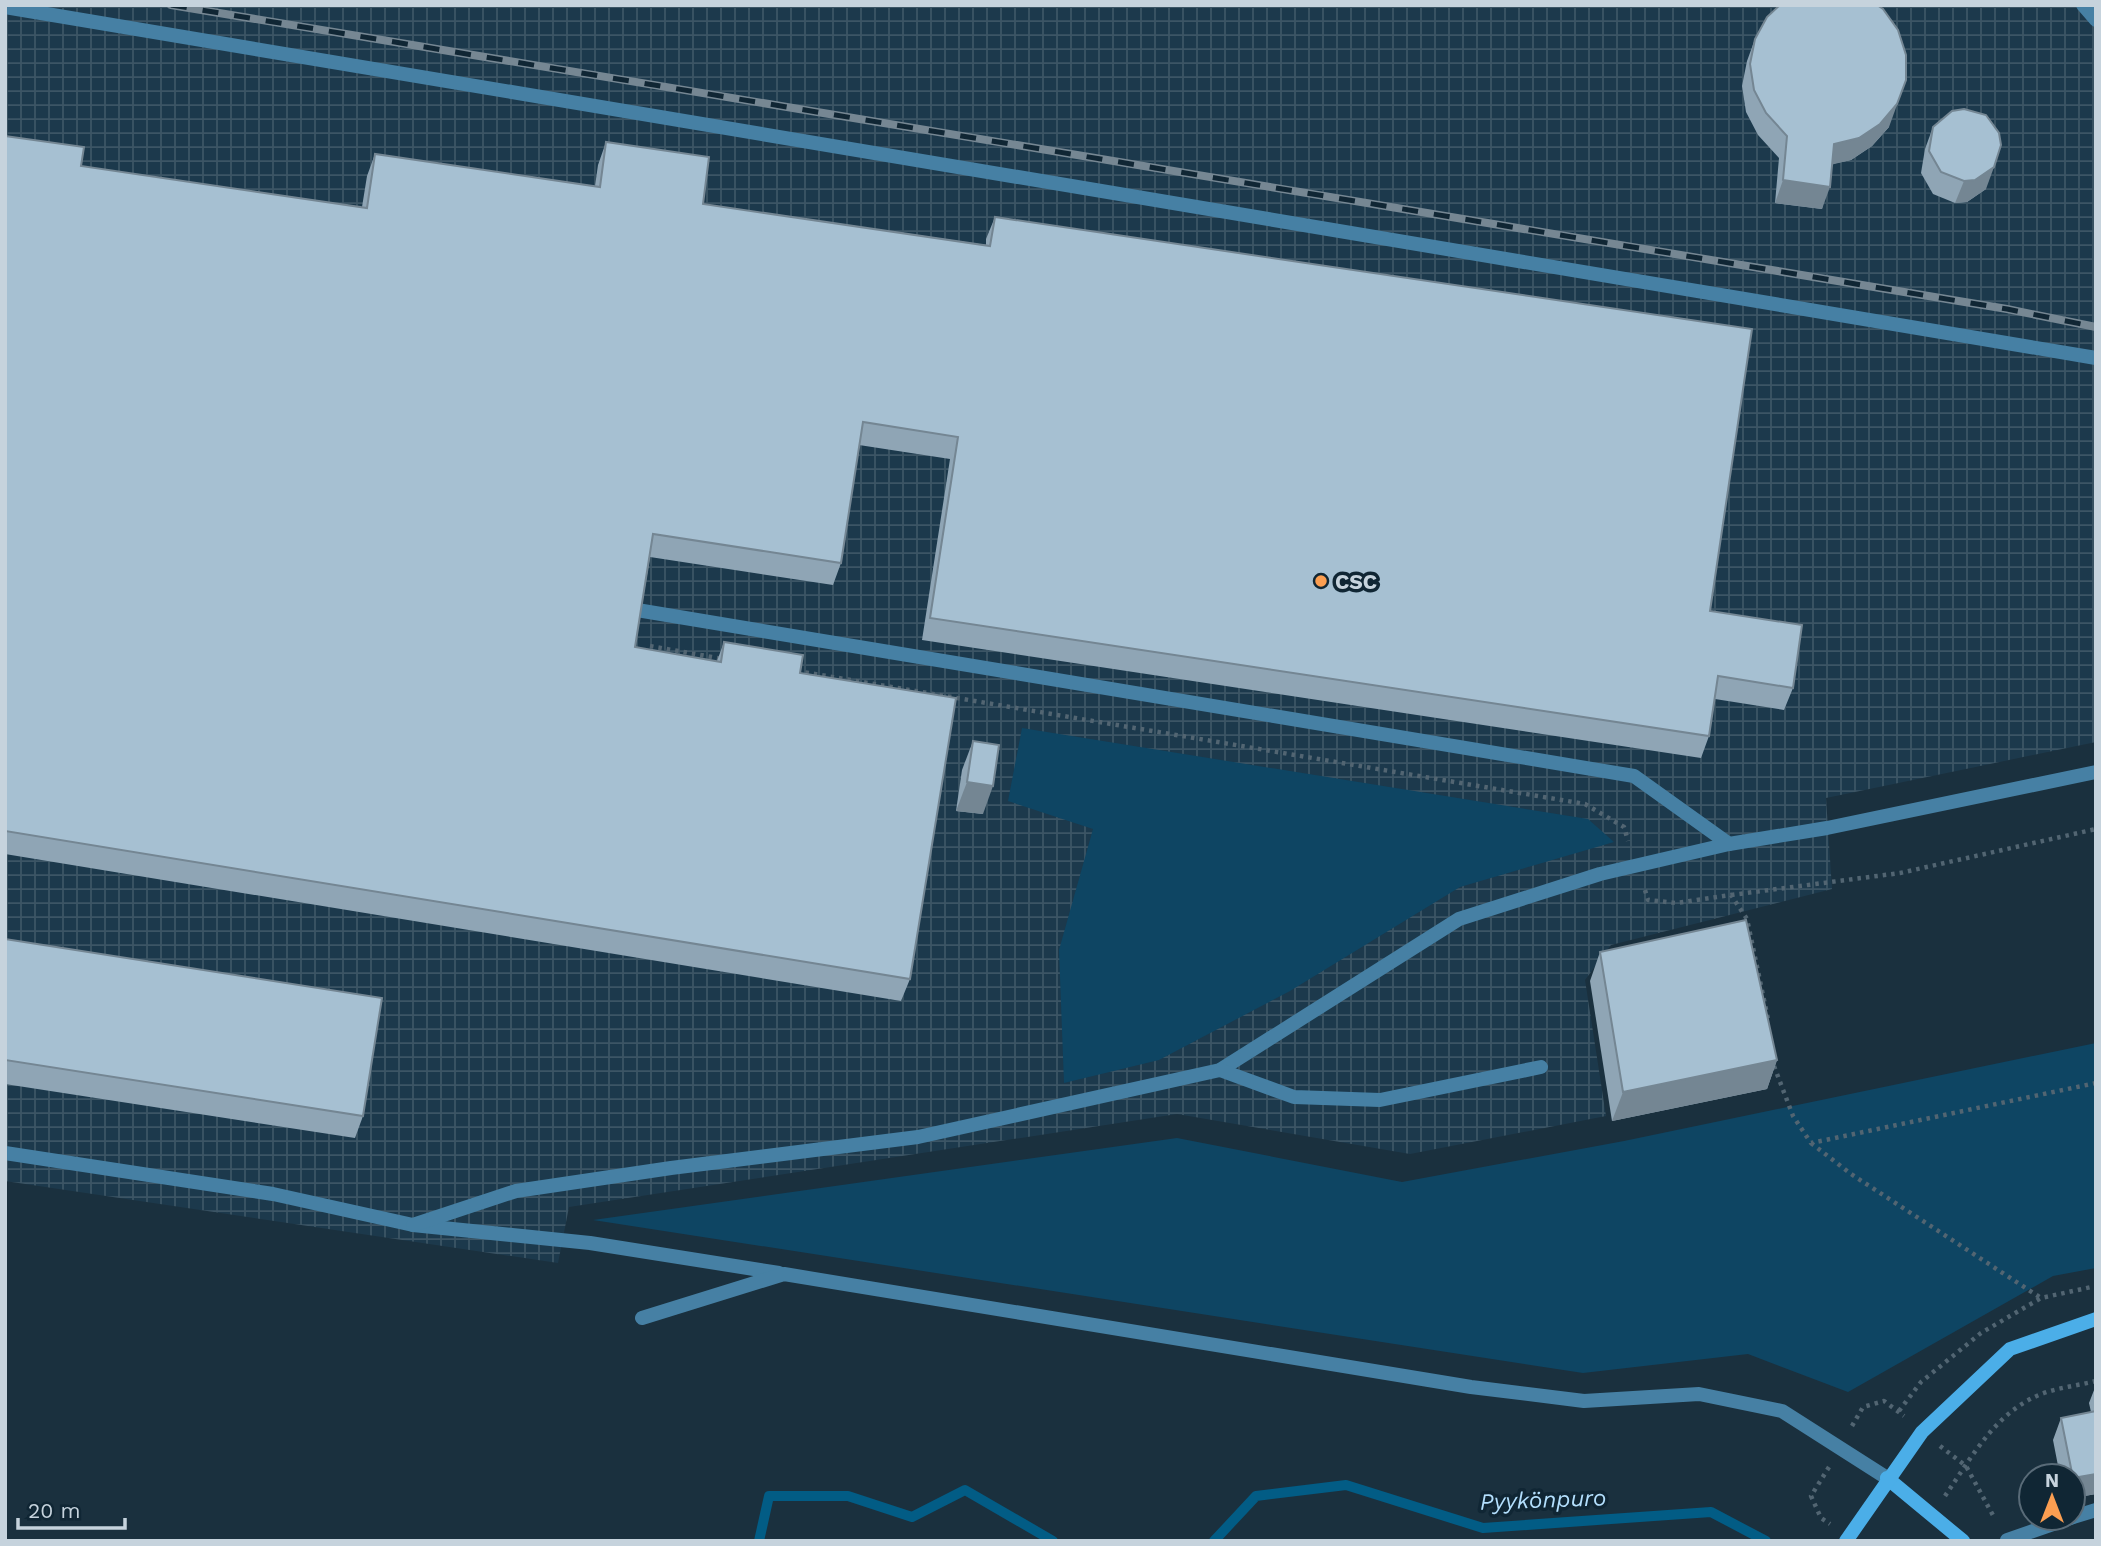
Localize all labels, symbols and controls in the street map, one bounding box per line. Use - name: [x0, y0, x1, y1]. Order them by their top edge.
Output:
- place label: CSC: [1335, 569, 1377, 594]
- marker: CSC: [1313, 573, 1329, 589]
- north arrow: [2017, 1462, 2087, 1532]
- text: N: [2045, 1469, 2059, 1492]
- water label: Pyykönpuro: [1479, 1484, 1607, 1516]
- scale bar: [18, 1486, 124, 1530]
- text: 20 m: [28, 1498, 80, 1523]

